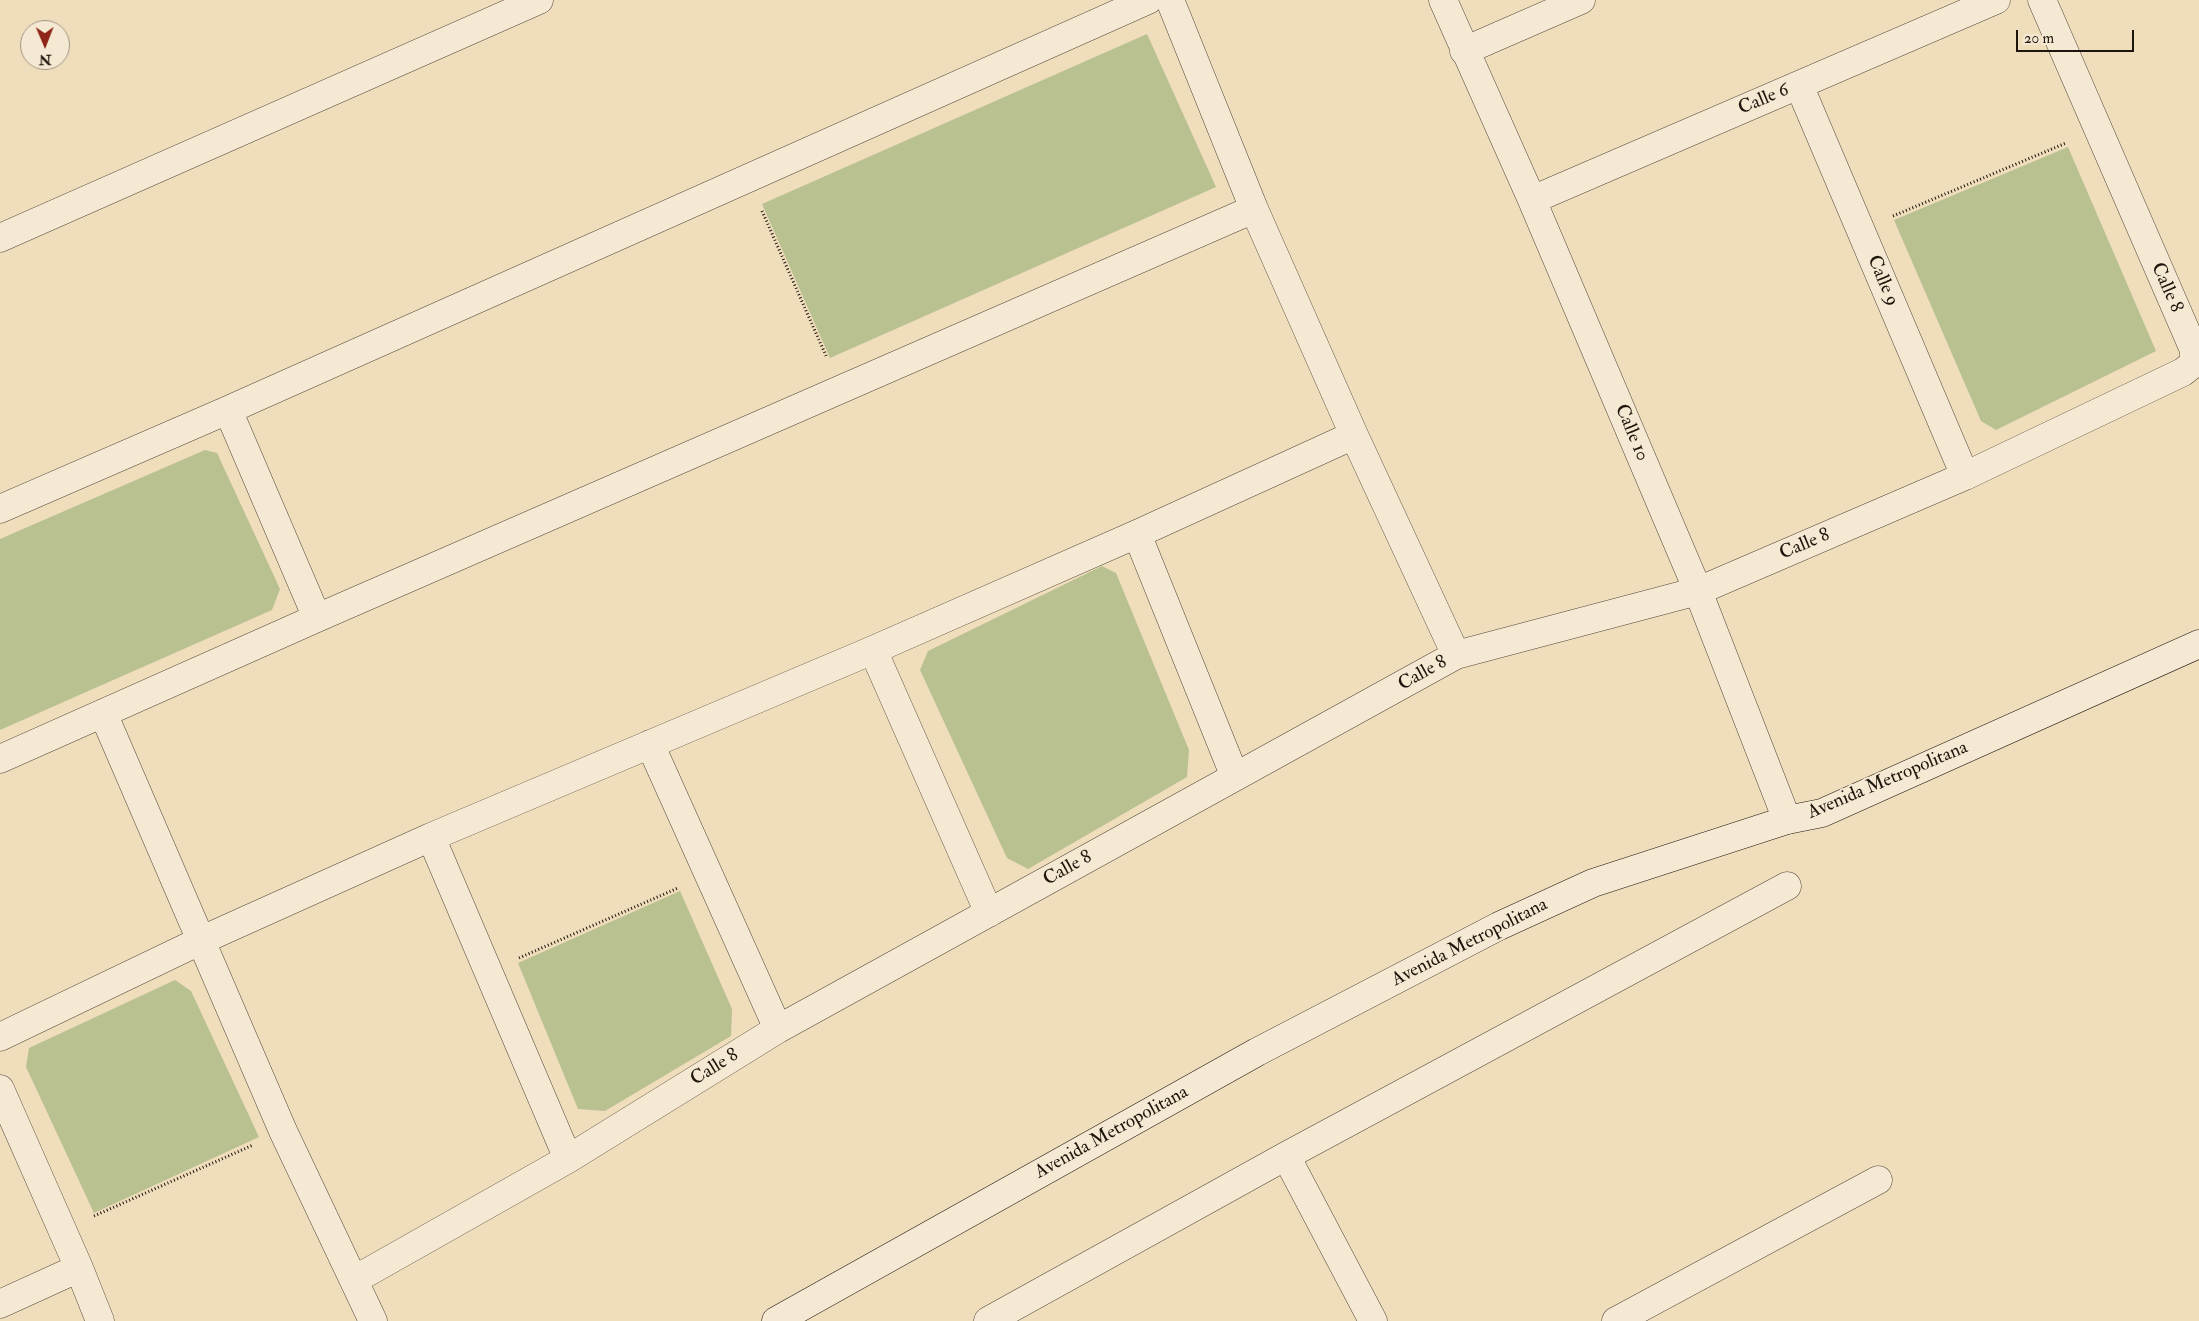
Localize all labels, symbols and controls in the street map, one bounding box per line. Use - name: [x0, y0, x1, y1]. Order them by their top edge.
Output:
- north arrow: [20, 20, 70, 70]
- scale bar: [2019, 20, 2136, 52]
- text: 20 m: [2024, 29, 2054, 48]
- text: N: [39, 51, 52, 68]
- street label: Calle 6: [1735, 79, 1793, 121]
- street label: Calle 9: [1861, 252, 1903, 310]
- street label: Calle 8: [2145, 260, 2187, 316]
- street label: Calle 10: [1609, 401, 1653, 465]
- street label: Calle 8: [1777, 524, 1833, 566]
- street label: Calle 8: [1395, 651, 1451, 697]
- street label: Avenida Metropolitana: [1804, 737, 1972, 825]
- street label: Calle 8: [1040, 846, 1096, 892]
- street label: Avenida Metropolitana: [1388, 894, 1552, 992]
- street label: Calle 8: [687, 1045, 743, 1091]
- street label: Avenida Metropolitana: [1031, 1081, 1193, 1185]

